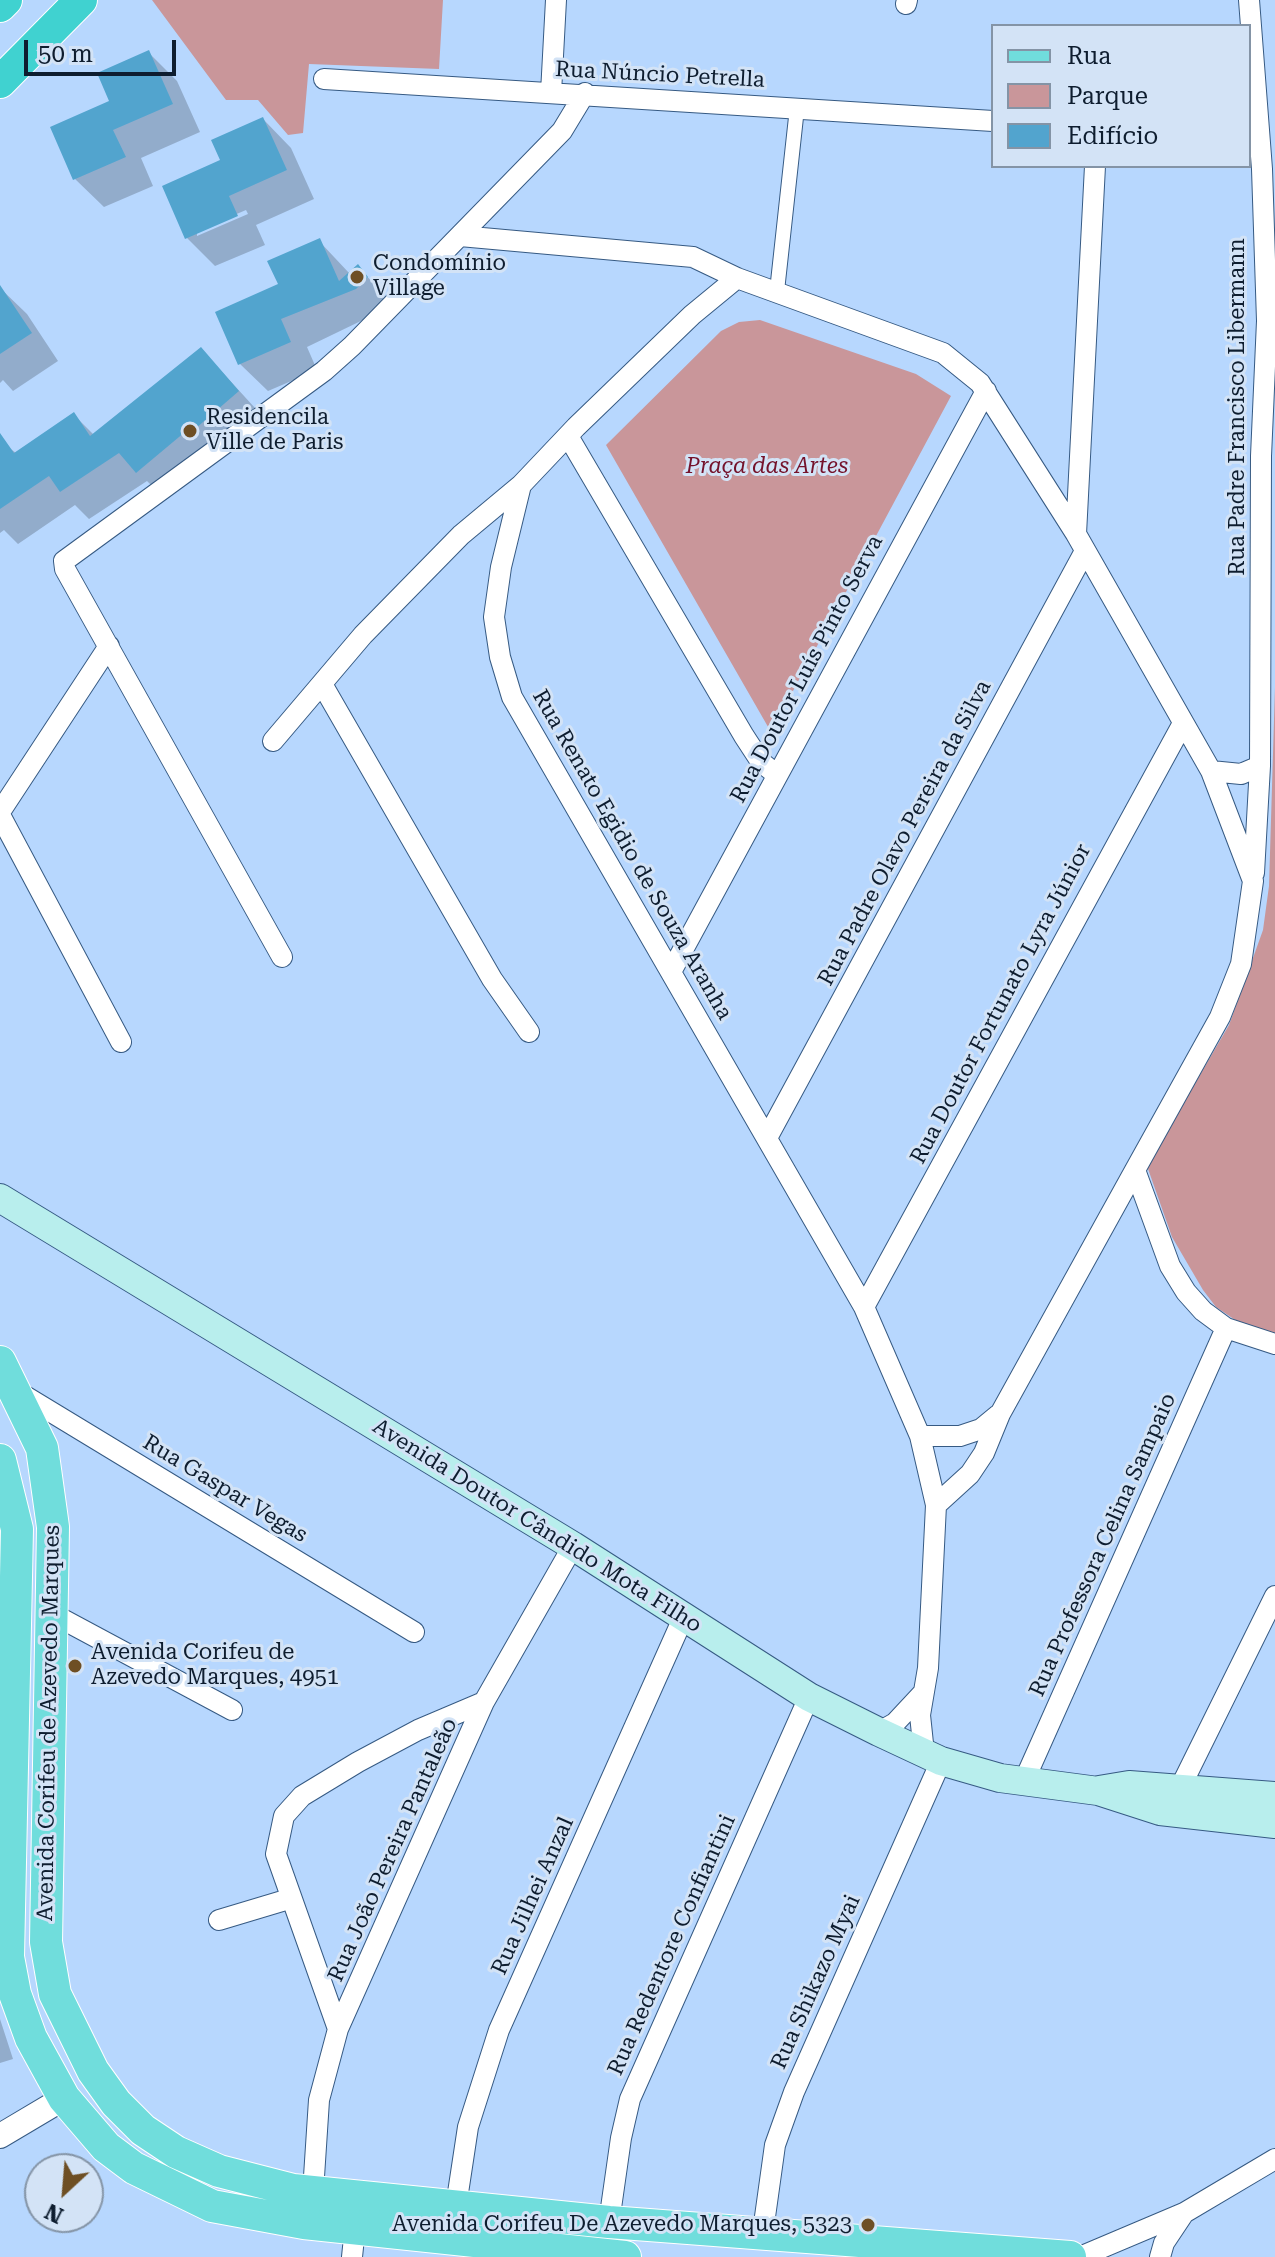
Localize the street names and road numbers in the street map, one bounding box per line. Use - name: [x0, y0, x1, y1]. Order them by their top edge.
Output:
- street label: Rua Núncio Petrella: [555, 56, 765, 94]
- street label: Rua Padre Francisco Libermann: [1225, 238, 1251, 576]
- street label: Rua Doutor Luís Pinto Serva: [725, 531, 889, 807]
- street label: Rua Padre Olavo Pereira da Silva: [813, 676, 997, 990]
- street label: Rua Renato Egidio de Souza Aranha: [526, 685, 738, 1025]
- street label: Rua Doutor Fortunato Lyra Júnior: [905, 839, 1097, 1169]
- street label: Rua Professora Celina Sampaio: [1024, 1389, 1182, 1701]
- street label: Avenida Doutor Cândido Mota Filho: [368, 1413, 706, 1639]
- street label: Rua Gaspar Vegas: [138, 1429, 312, 1549]
- street label: Avenida Corifeu de Azevedo Marques: [32, 1525, 66, 1921]
- street label: Rua João Pereira Pantaleão: [323, 1714, 463, 1986]
- street label: Rua Redentore Confiantini: [602, 1811, 742, 2079]
- street label: Rua Jilhei Anzal: [486, 1813, 580, 1979]
- street label: Rua Shikazo Myai: [766, 1891, 866, 2073]

